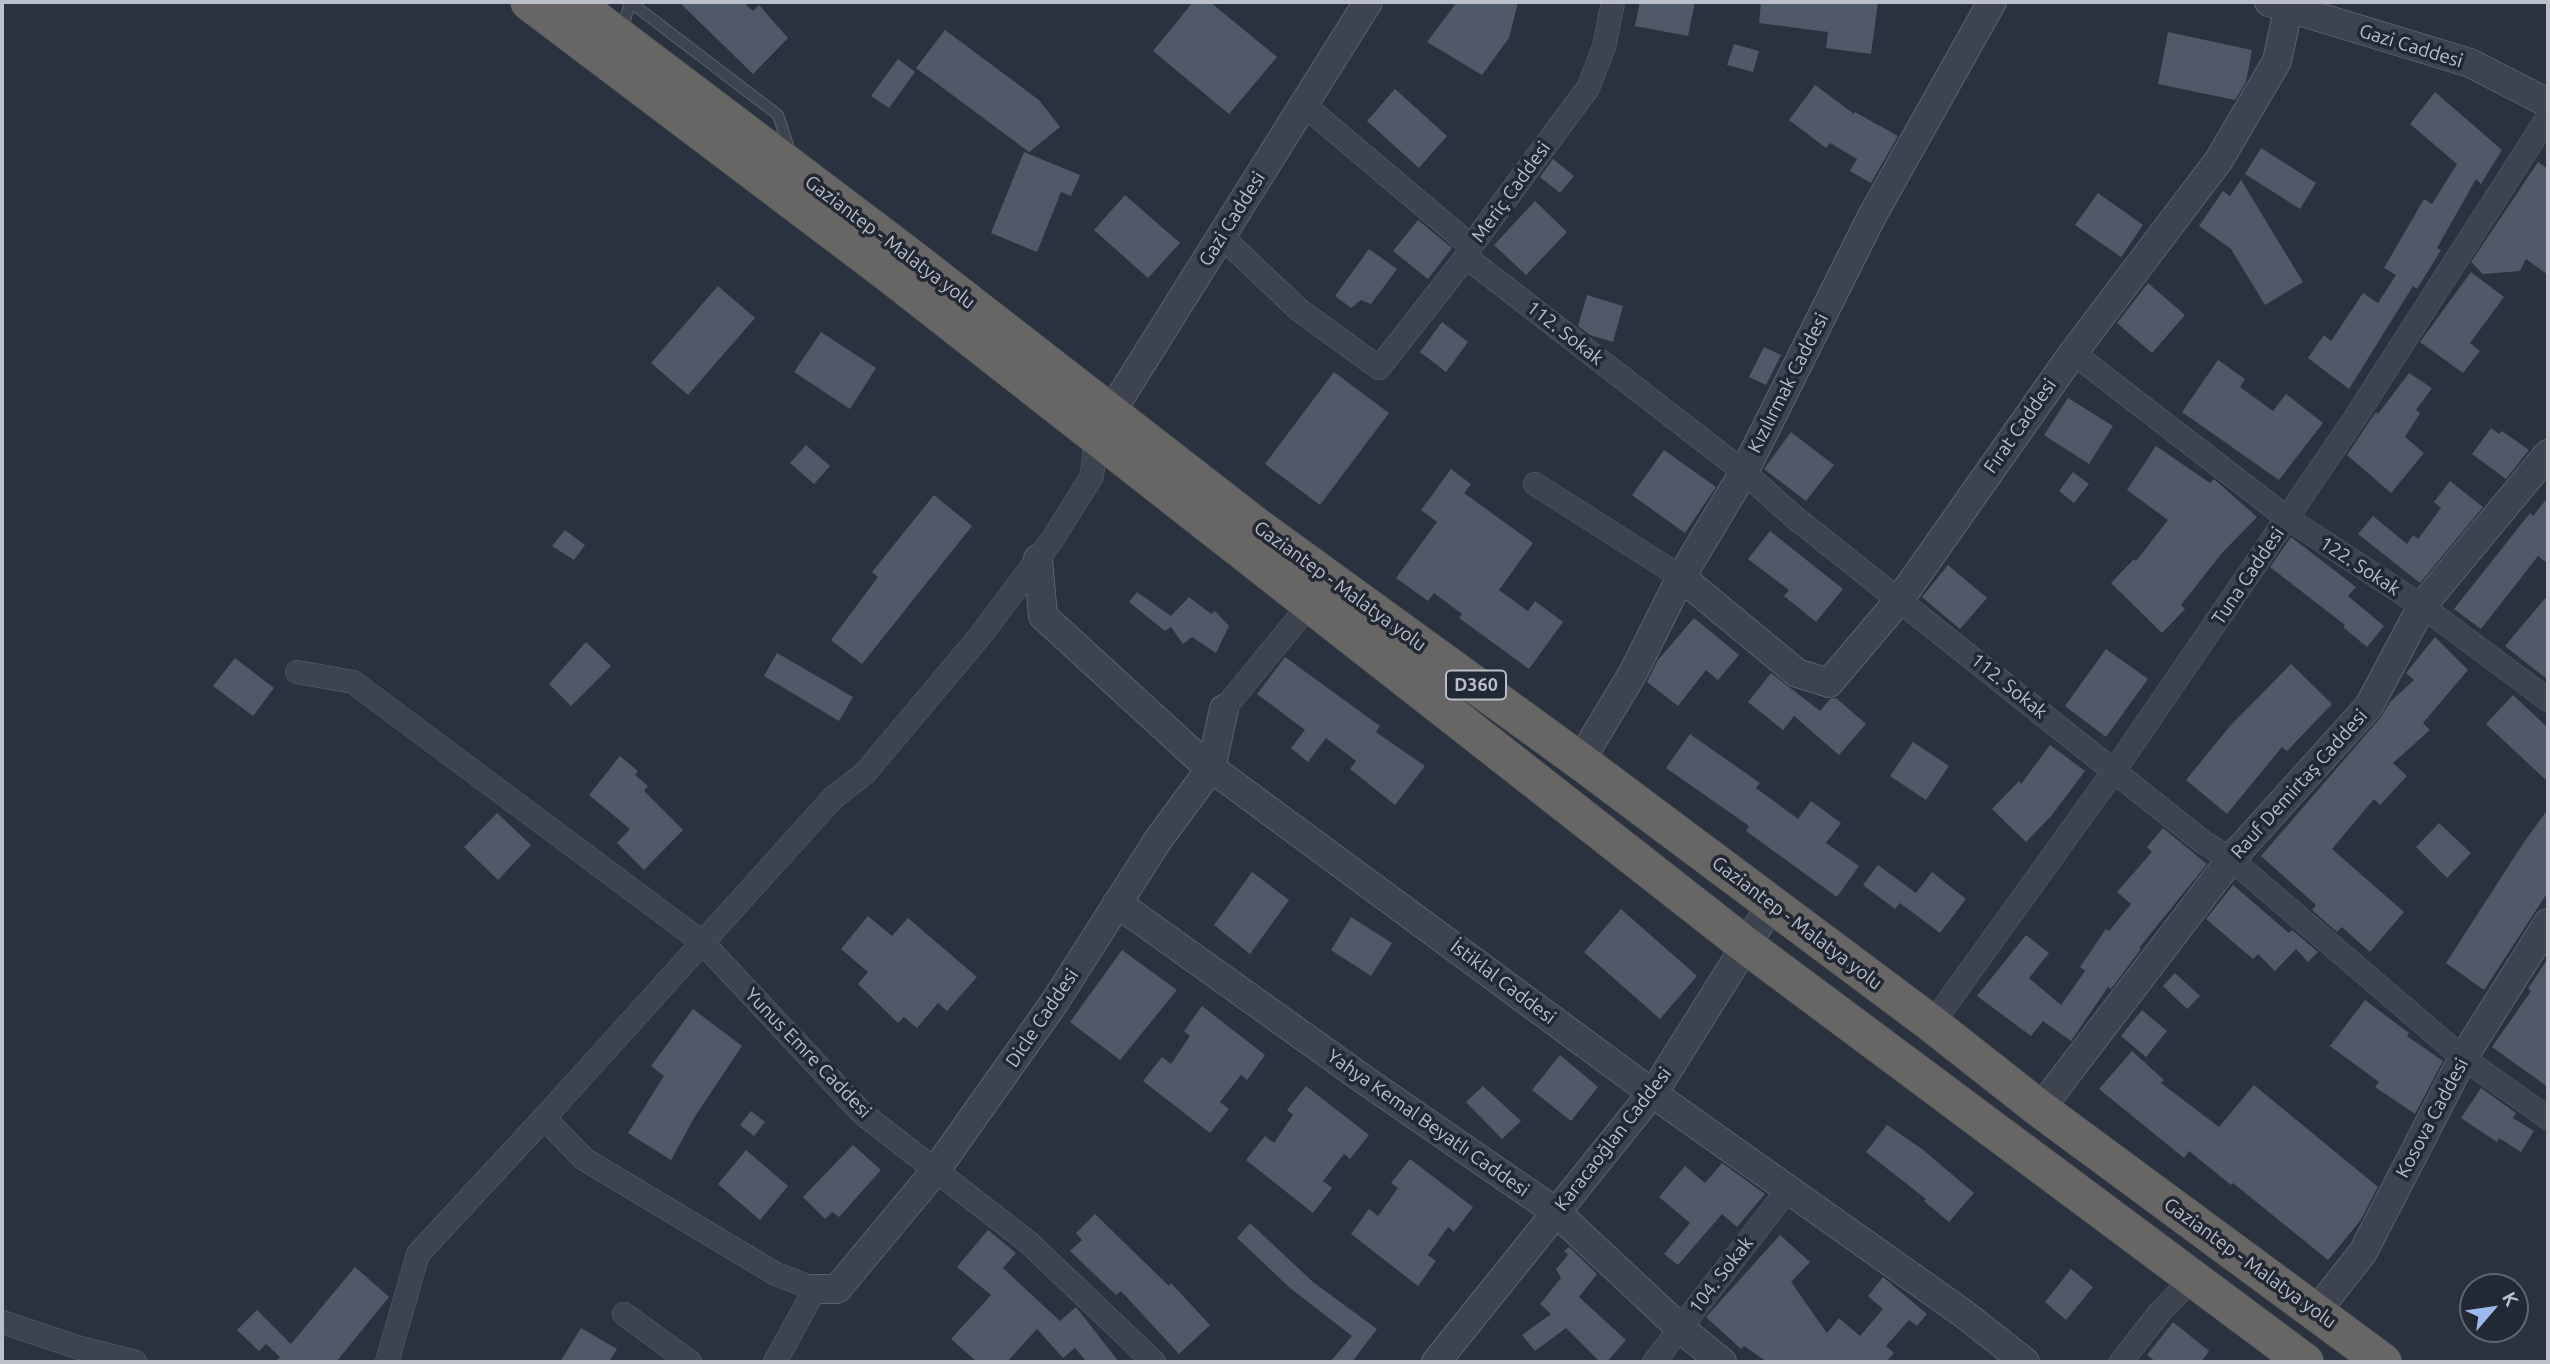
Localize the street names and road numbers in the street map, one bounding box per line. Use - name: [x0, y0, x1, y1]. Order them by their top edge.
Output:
- street label: Gazi Caddesi: [2356, 19, 2466, 73]
- street label: Meriç Caddesi: [1467, 137, 1555, 247]
- street label: Gazi Caddesi: [1194, 168, 1270, 270]
- street label: Gaziantep - Malatya yolu: [800, 170, 980, 314]
- street label: 112. Sokak: [1522, 296, 1608, 370]
- street label: Kızılırmak Caddesi: [1743, 309, 1833, 457]
- street label: Fırat Caddesi: [1979, 374, 2061, 478]
- street label: Gaziantep - Malatya yolu: [1249, 516, 1431, 656]
- street label: Tuna Caddesi: [2207, 523, 2289, 629]
- street label: 122. Sokak: [2316, 532, 2404, 600]
- street label: 112. Sokak: [1966, 648, 2052, 724]
- road number: D360: [1446, 670, 1506, 700]
- street label: Rauf Demirtaş Caddesi: [2226, 705, 2372, 863]
- street label: Gaziantep - Malatya yolu: [1707, 851, 1887, 995]
- street label: İstiklal Caddesi: [1446, 935, 1560, 1029]
- street label: Dicle Caddesi: [1001, 964, 1083, 1072]
- street label: Yunus Emre Caddesi: [740, 983, 876, 1123]
- street label: Yahya Kemal Beyatlı Caddesi: [1323, 1044, 1533, 1202]
- street label: Kosova Caddesi: [2391, 1054, 2473, 1182]
- street label: Karacaoğlan Caddesi: [1550, 1063, 1676, 1215]
- street label: Gaziantep - Malatya yolu: [2159, 1193, 2341, 1333]
- street label: 104. Sokak: [1684, 1232, 1758, 1318]

